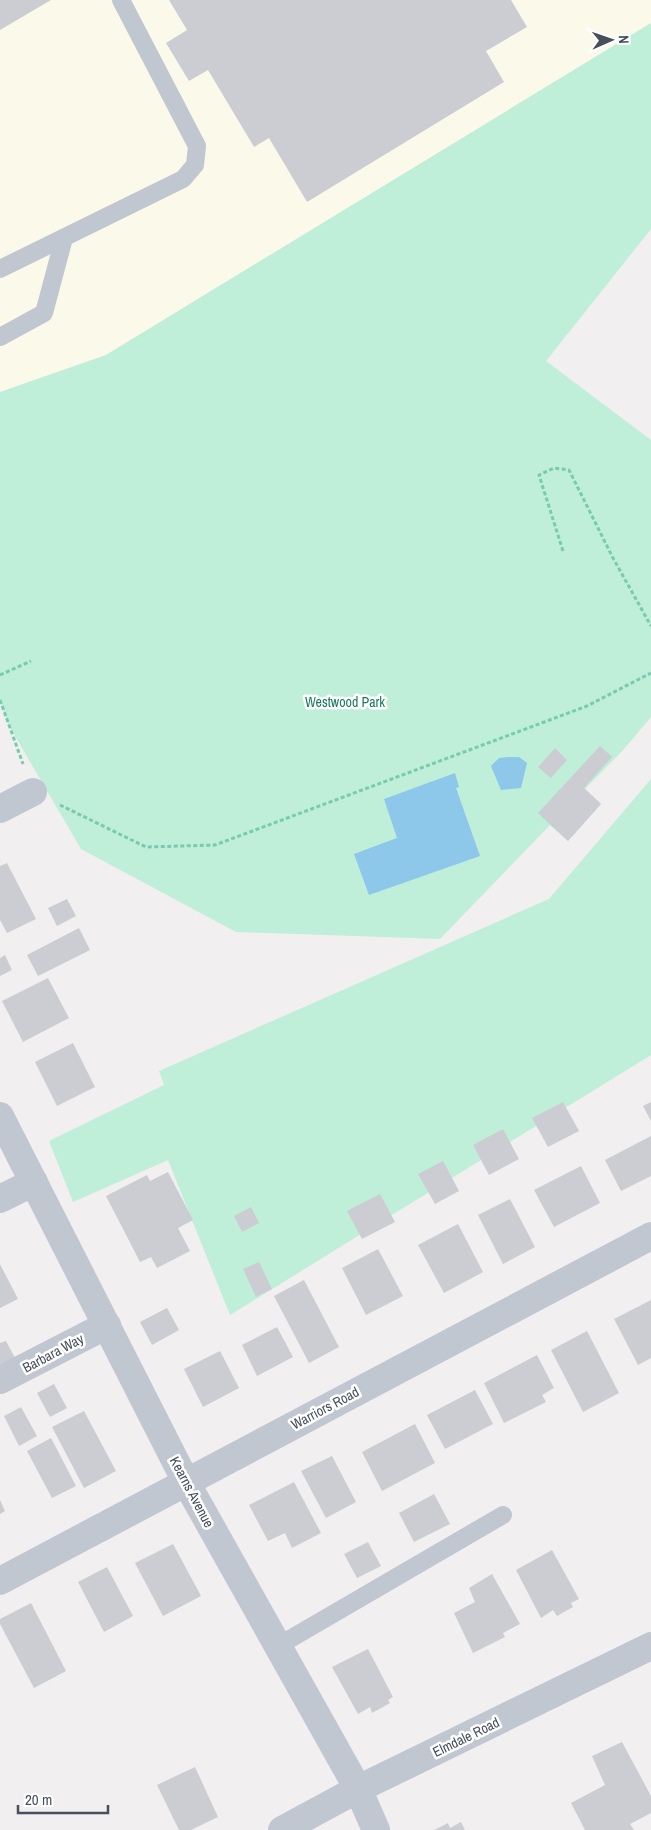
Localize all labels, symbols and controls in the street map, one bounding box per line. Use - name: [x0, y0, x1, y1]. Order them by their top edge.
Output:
- north arrow: [586, 15, 636, 65]
- text: N: [615, 35, 633, 44]
- park label: Westwood Park: [305, 693, 385, 711]
- street label: Barbara Way: [19, 1329, 87, 1377]
- street label: Warriors Road: [288, 1383, 362, 1433]
- street label: Kearns Avenue: [166, 1453, 218, 1531]
- street label: Elmdale Road: [430, 1713, 502, 1761]
- scale bar: [18, 1782, 108, 1814]
- text: 20 m: [25, 1789, 52, 1810]

